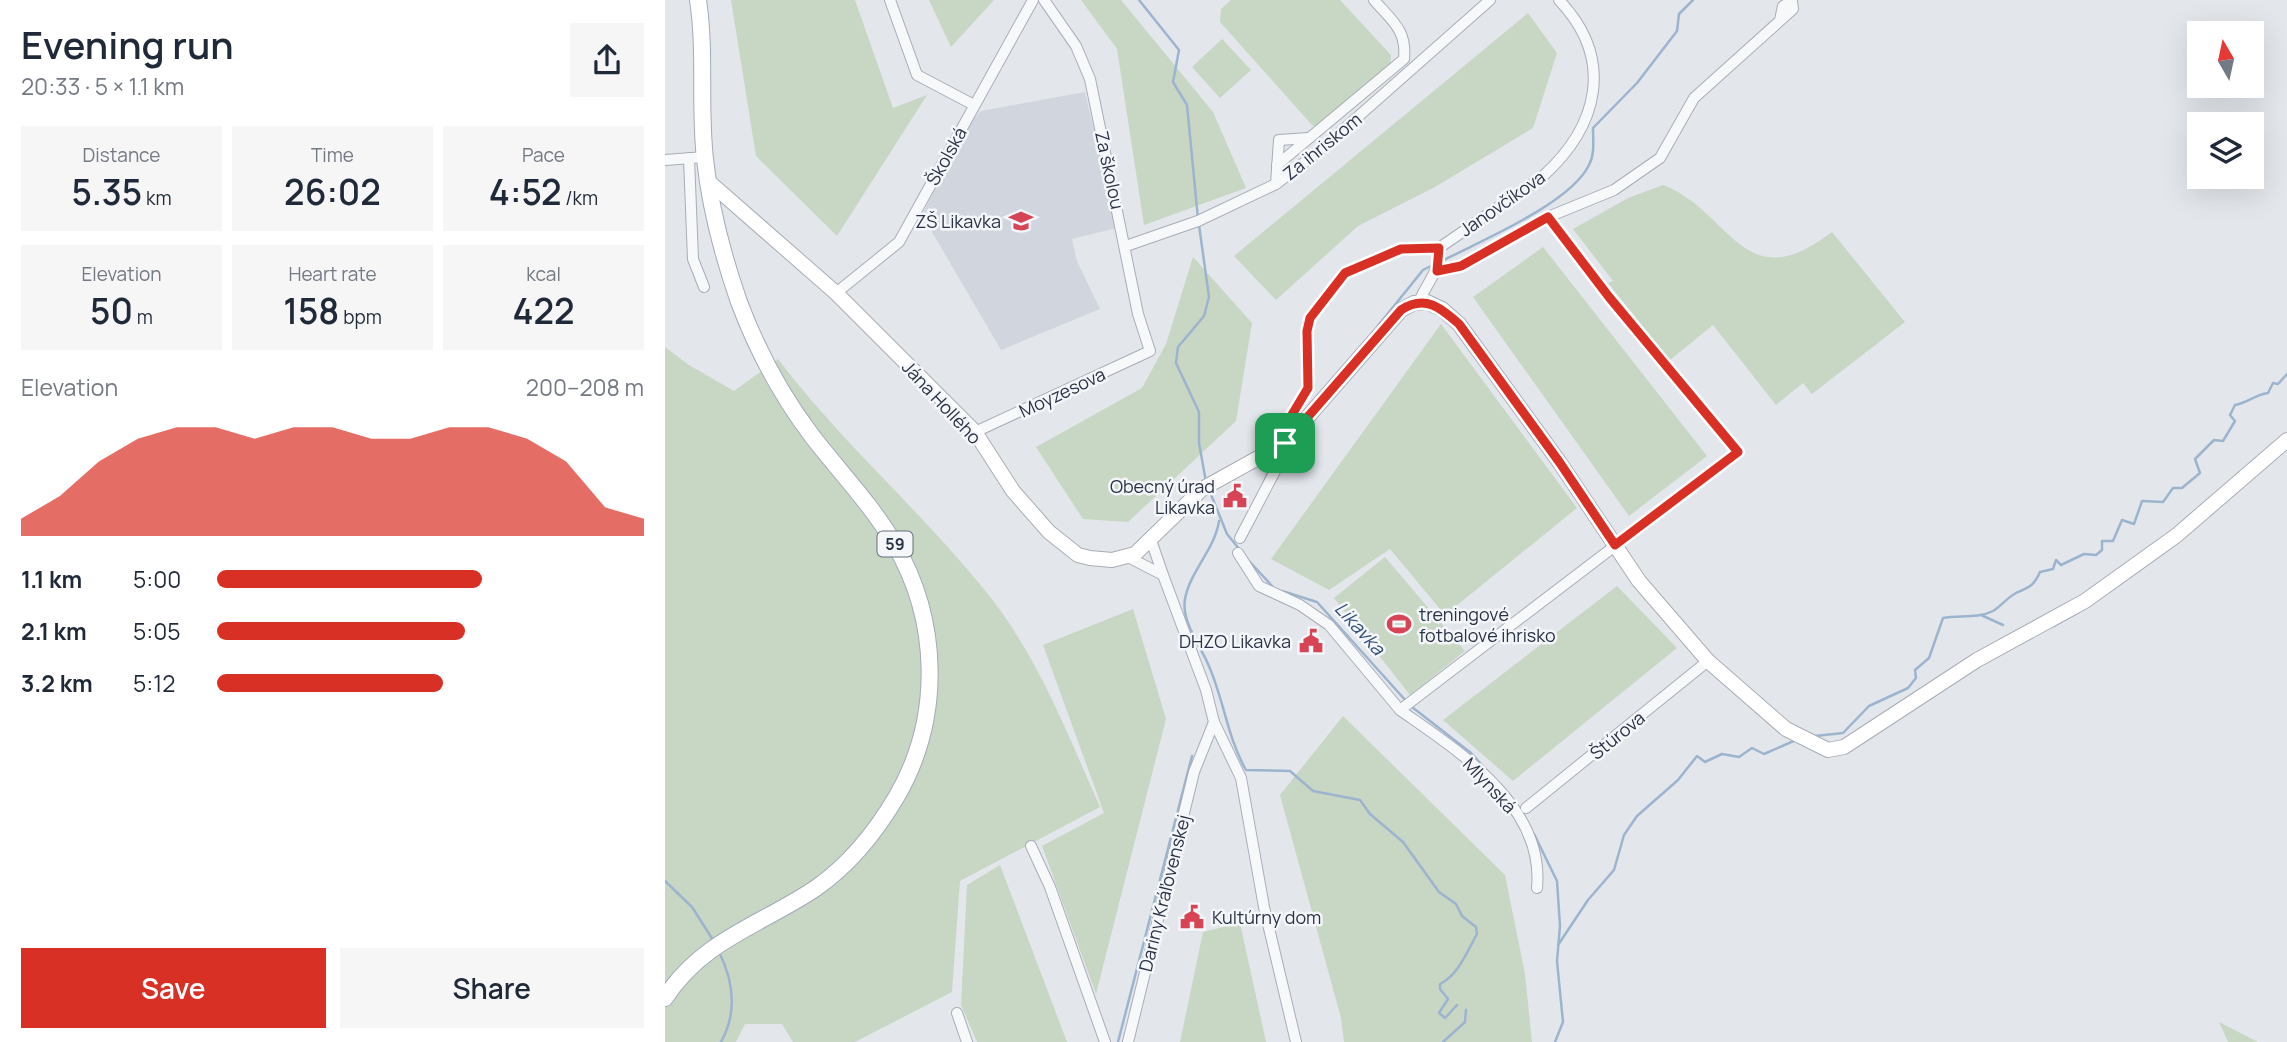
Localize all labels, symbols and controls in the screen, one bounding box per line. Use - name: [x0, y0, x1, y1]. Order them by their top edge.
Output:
- text: Evening run: [21, 18, 234, 70]
- north arrow: [2187, 21, 2265, 98]
- map controls: [2187, 21, 2264, 189]
- button: share: [570, 23, 644, 97]
- text: 20:33 · 5 × 1.1 km: [21, 70, 184, 102]
- street label: Za ihriskom: [1278, 107, 1366, 185]
- button: layers: [2187, 112, 2264, 189]
- street label: Školská: [920, 123, 972, 189]
- street label: Za školou: [1090, 129, 1130, 211]
- text: Distance: [83, 142, 160, 168]
- text: Time: [311, 142, 354, 168]
- text: Pace: [522, 142, 565, 168]
- street label: Janovčíkova: [1454, 165, 1550, 241]
- text: 5.35: [71, 168, 142, 216]
- text: 26:02: [284, 168, 381, 216]
- text: 4:52: [489, 168, 561, 216]
- text: km: [142, 185, 172, 211]
- text: /km: [561, 185, 598, 211]
- school or university icon: ZŠ Likavka: [1007, 207, 1035, 235]
- place label: ZŠ Likavka: [915, 209, 1001, 233]
- text: Elevation: [81, 261, 162, 287]
- text: Heart rate: [288, 261, 377, 287]
- text: kcal: [526, 261, 561, 287]
- text: 50: [90, 287, 133, 335]
- text: 158: [283, 287, 339, 335]
- text: 422: [512, 287, 575, 335]
- text: m: [133, 304, 153, 330]
- text: bpm: [339, 304, 382, 330]
- street label: Jána Hollého: [897, 355, 987, 449]
- street label: Moyzesova: [1015, 362, 1109, 422]
- text: Elevation: [21, 371, 118, 403]
- text: 200–208 m: [526, 371, 644, 403]
- pin: [1255, 413, 1315, 473]
- icon: arrive: [1266, 424, 1304, 462]
- place label: Obecný úrad Likavka: [1110, 474, 1215, 519]
- public building icon: Obecný úrad Likavka: [1221, 482, 1249, 510]
- road number: 59: [877, 531, 912, 556]
- text: 1.1 km: [21, 563, 82, 595]
- text: 5:00: [133, 563, 181, 595]
- water label: Likavka: [1329, 596, 1392, 661]
- place label: treningové fotbalové ihrisko: [1419, 602, 1556, 647]
- sports icon: treningové fotbalové ihrisko: [1385, 610, 1413, 638]
- text: 2.1 km: [21, 615, 87, 647]
- text: 5:05: [133, 615, 180, 647]
- public building icon: DHZO Likavka: [1297, 627, 1325, 655]
- place label: DHZO Likavka: [1179, 629, 1291, 653]
- text: 3.2 km: [21, 667, 93, 699]
- text: 5:12: [133, 667, 175, 699]
- street label: Štúrova: [1585, 705, 1649, 765]
- street label: Mlynská: [1458, 752, 1522, 818]
- street label: Dariny Kráľovenskej: [1133, 812, 1195, 974]
- public building icon: Kultúrny dom: [1178, 903, 1206, 931]
- place label: Kultúrny dom: [1212, 905, 1321, 929]
- button: Save: [21, 948, 326, 1028]
- button: Share: [340, 948, 644, 1028]

